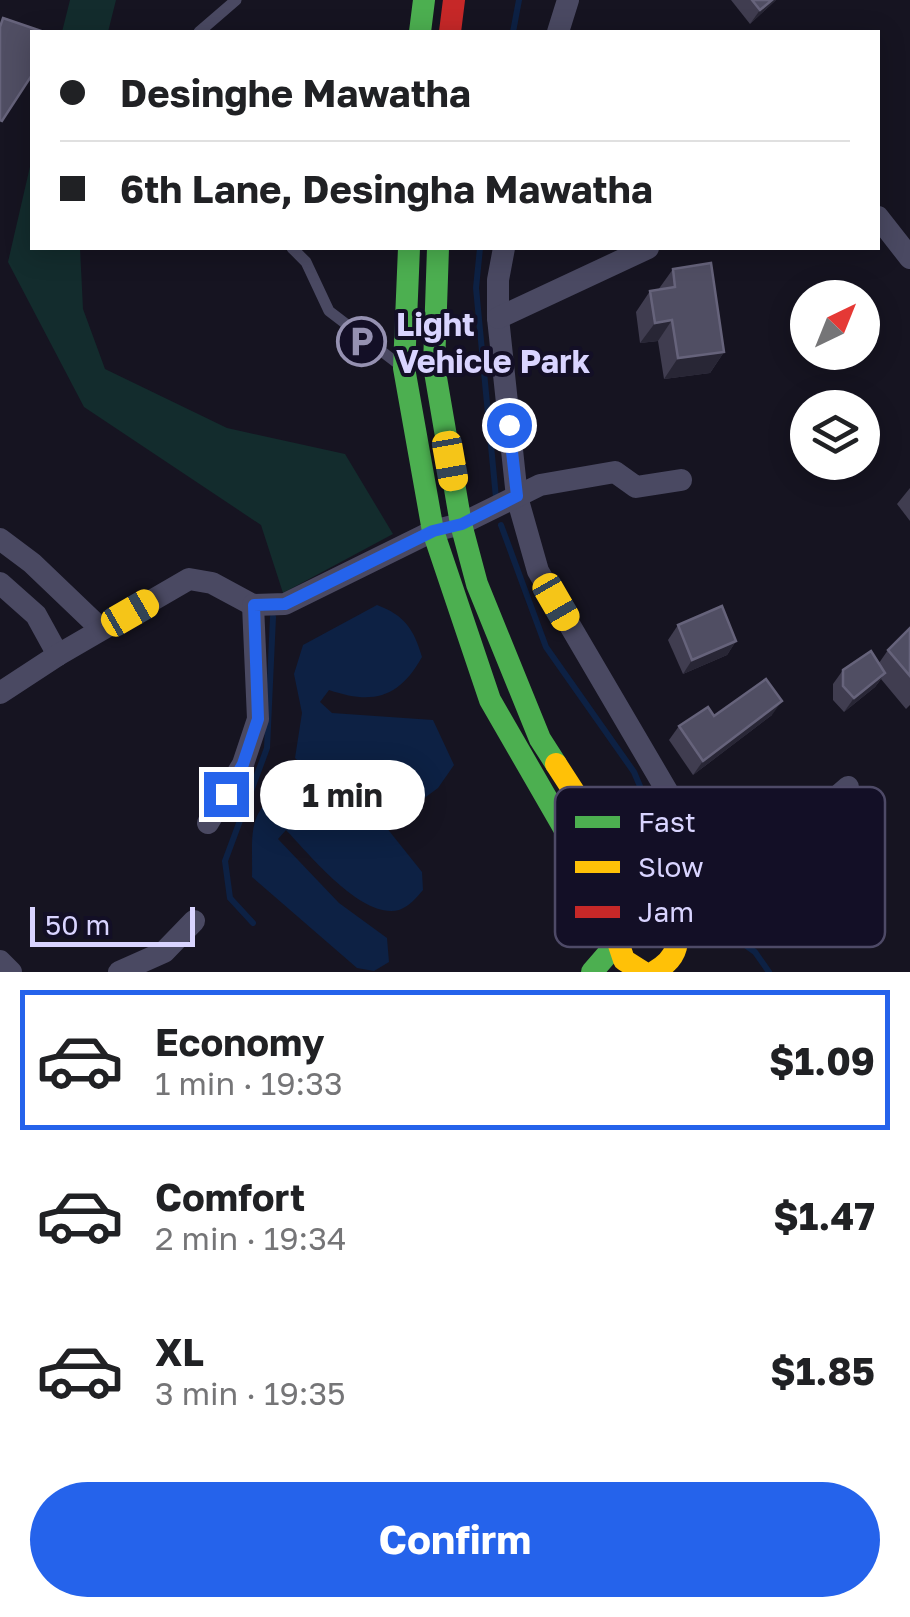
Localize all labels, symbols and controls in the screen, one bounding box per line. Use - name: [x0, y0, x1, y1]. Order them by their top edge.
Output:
- text: Desinghe Mawatha: [120, 70, 471, 115]
- text: 6th Lane, Desingha Mawatha: [120, 166, 653, 211]
- north arrow: [790, 280, 880, 370]
- map controls: [790, 280, 880, 480]
- place label: Light Vehicle Park: [396, 305, 591, 380]
- parking icon: Light Vehicle Park: [335, 316, 387, 368]
- button: layers: [790, 390, 880, 480]
- route start: [487, 403, 532, 448]
- car: [430, 429, 470, 493]
- car: [528, 569, 584, 635]
- car: [97, 585, 163, 641]
- callout: 1 min: [261, 759, 426, 829]
- route end: [204, 772, 249, 817]
- text: 1 min: [302, 776, 383, 814]
- legend: [555, 787, 885, 947]
- text: Fast: [638, 805, 696, 838]
- text: Slow: [638, 850, 704, 883]
- text: Jam: [638, 895, 694, 928]
- scale bar: [30, 902, 195, 946]
- text: 50 m: [45, 908, 110, 941]
- icon: car: [35, 1015, 125, 1105]
- text: Economy: [155, 1019, 324, 1064]
- text: $1.09: [769, 1038, 875, 1083]
- text: 1 min · 19:33: [155, 1064, 343, 1102]
- icon: car: [35, 1170, 125, 1260]
- text: Comfort: [155, 1174, 305, 1219]
- text: $1.47: [773, 1193, 875, 1238]
- text: 2 min · 19:34: [155, 1219, 346, 1257]
- icon: car: [35, 1325, 125, 1415]
- text: XL: [155, 1329, 204, 1374]
- text: $1.85: [770, 1348, 875, 1393]
- text: 3 min · 19:35: [155, 1374, 346, 1412]
- button: Confirm: [30, 1482, 880, 1597]

